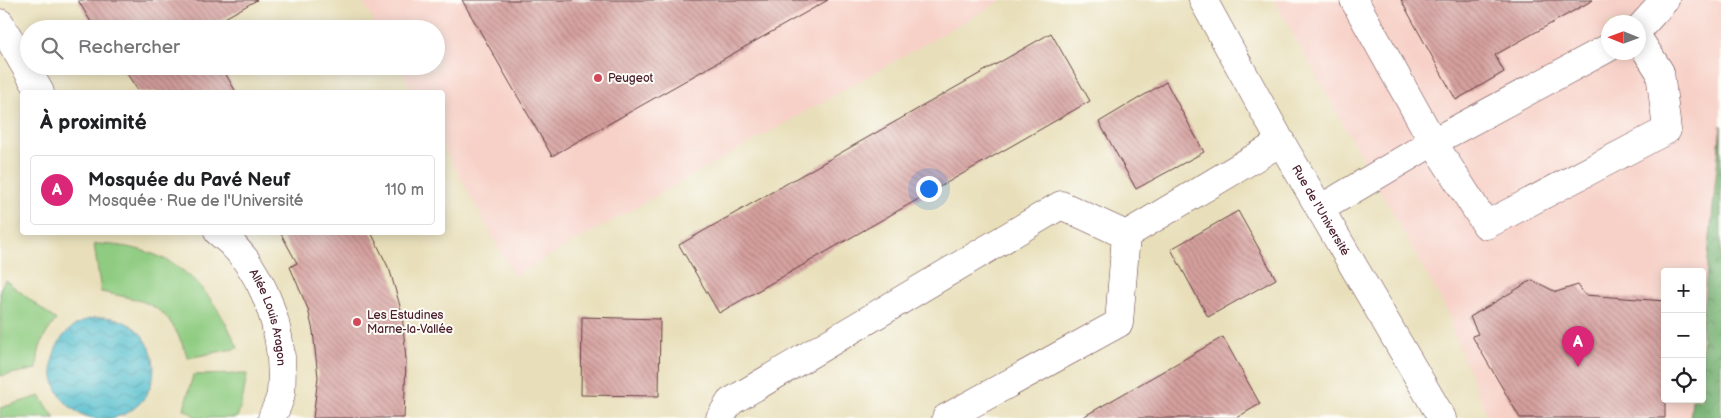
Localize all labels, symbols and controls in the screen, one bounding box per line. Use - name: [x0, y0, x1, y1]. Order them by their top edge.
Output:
- north arrow: [1601, 15, 1646, 60]
- search box: [20, 20, 445, 75]
- icon: search: [38, 34, 66, 62]
- text: Rechercher: [78, 36, 180, 59]
- place label: Peugeot: [608, 71, 654, 86]
- marker: Peugeot: [592, 72, 604, 84]
- text: À proximité: [40, 110, 147, 135]
- street label: Rue de l'Université: [1288, 162, 1353, 258]
- text: Mosquée du Pavé Neuf: [88, 169, 290, 192]
- your location: [916, 176, 942, 202]
- text: A: [52, 181, 62, 200]
- text: 110 m: [385, 181, 424, 200]
- text: Mosquée · Rue de l'Université: [88, 192, 303, 211]
- street label: Allée Louis Aragon: [246, 266, 289, 366]
- map controls: [1661, 268, 1706, 403]
- button: +: [1661, 268, 1706, 313]
- place label: Les Estudines Marne-la-Vallée: [367, 308, 453, 337]
- button: −: [1661, 313, 1706, 358]
- marker: Les Estudines Marne-la-Vallée: [351, 316, 363, 328]
- pin: A: [1562, 326, 1594, 367]
- button: locate: [1661, 358, 1706, 403]

